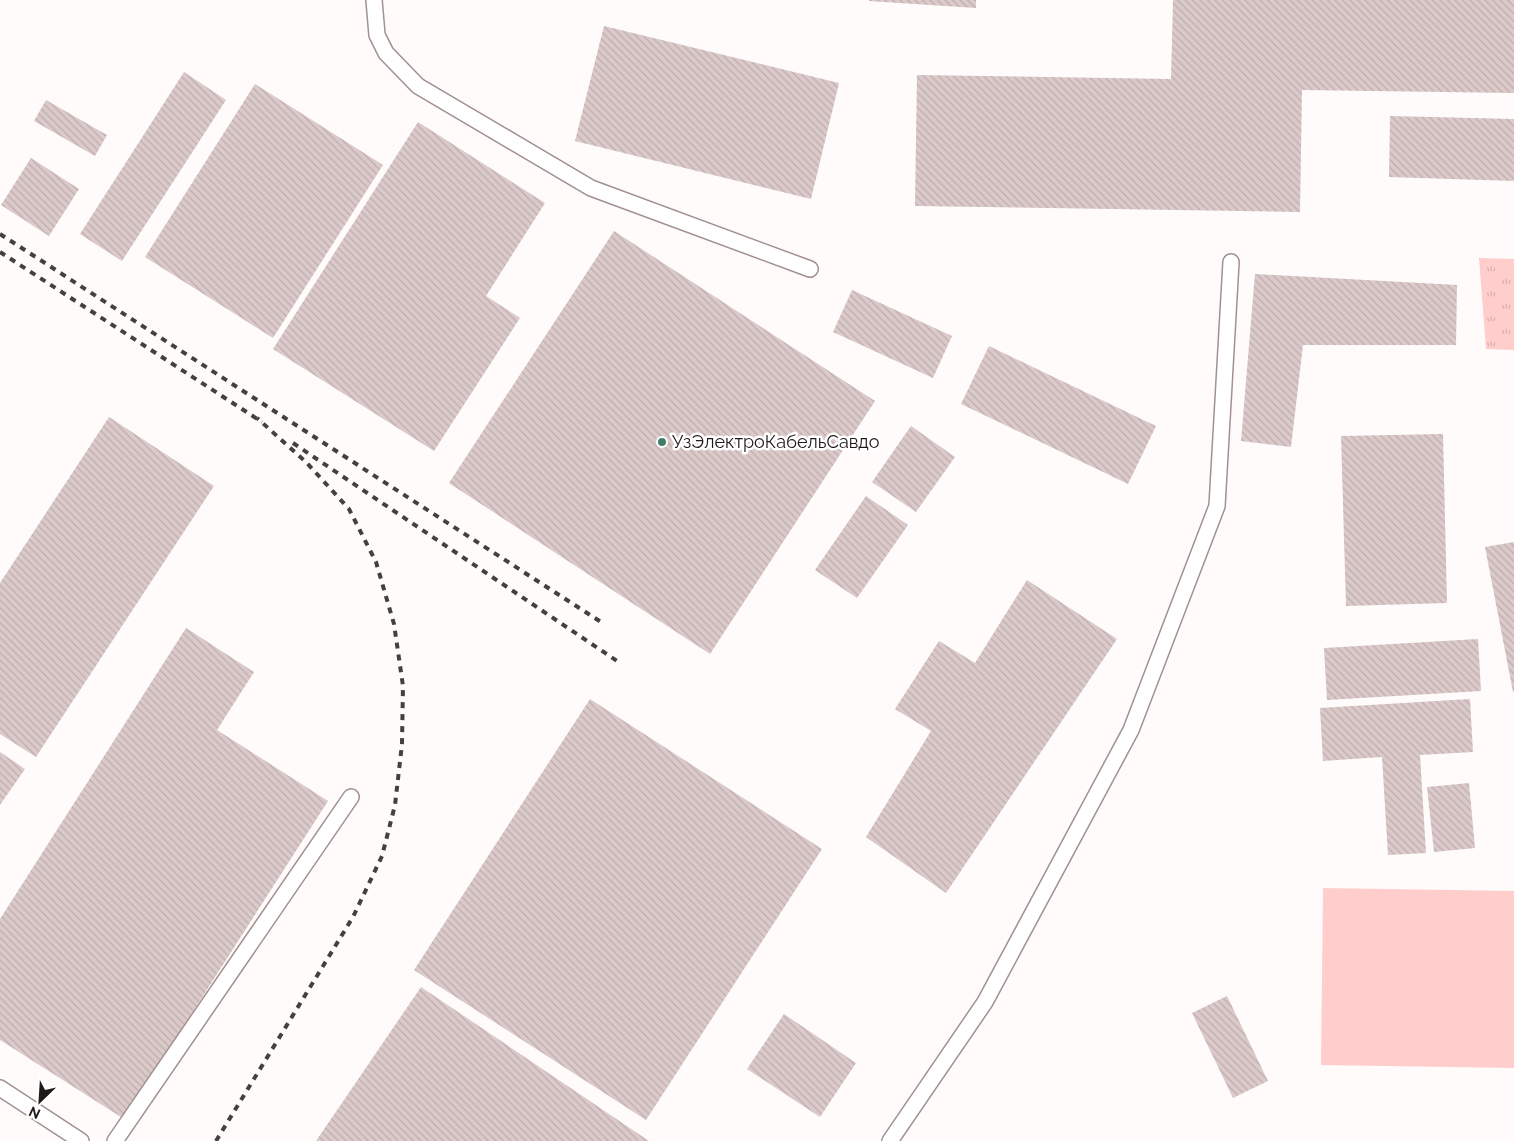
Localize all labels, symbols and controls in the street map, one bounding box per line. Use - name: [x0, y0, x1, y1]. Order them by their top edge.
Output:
- place label: УзЭлектроКабельСавдо: [672, 431, 880, 452]
- marker: УзЭлектроКабельСавдо: [656, 436, 668, 448]
- north arrow: [15, 1076, 65, 1126]
- text: N: [26, 1103, 43, 1122]

